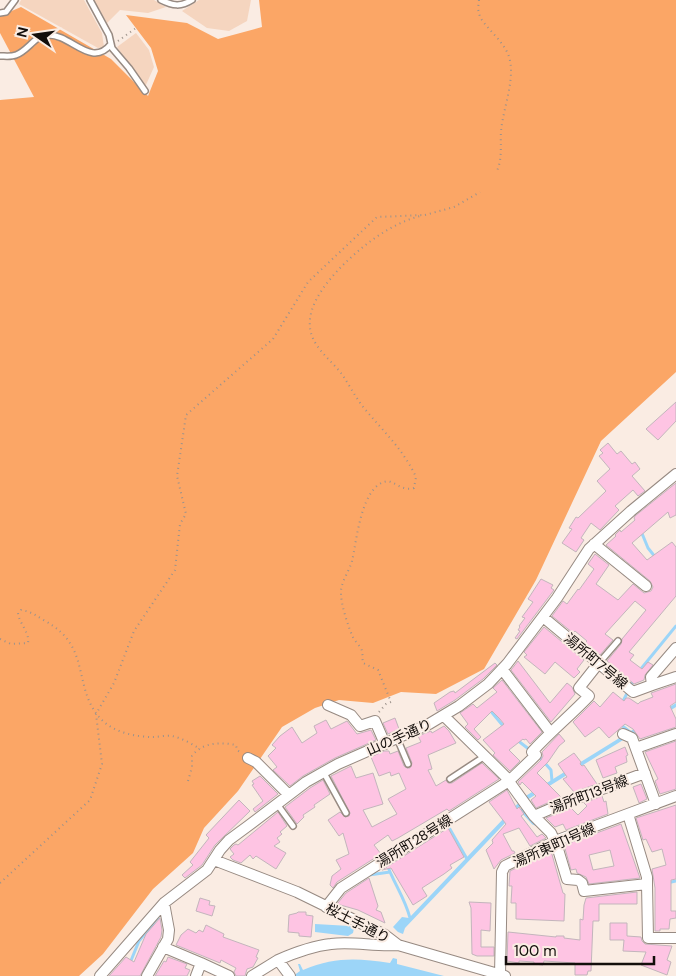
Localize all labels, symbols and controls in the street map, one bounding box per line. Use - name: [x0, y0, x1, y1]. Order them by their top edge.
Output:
- north arrow: [10, 10, 60, 60]
- text: N: [12, 25, 32, 39]
- street label: 湯所町7号線: [561, 629, 631, 693]
- street label: 山の手通り: [363, 715, 435, 759]
- street label: 湯所町13号線: [547, 771, 631, 817]
- street label: 湯所町28号線: [373, 810, 455, 872]
- street label: 湯所東町1号線: [510, 819, 598, 871]
- street label: 桜土手通り: [323, 899, 393, 947]
- scale bar: [506, 934, 654, 966]
- text: 100 m: [514, 941, 557, 961]

